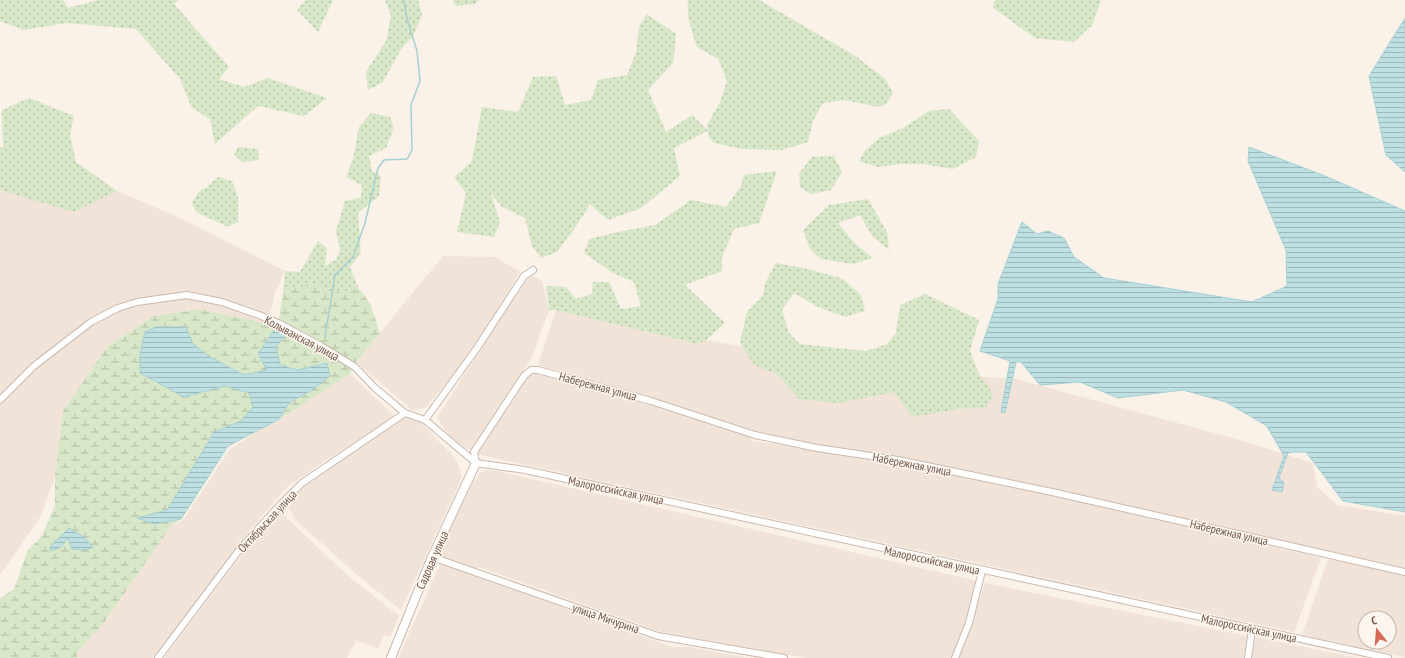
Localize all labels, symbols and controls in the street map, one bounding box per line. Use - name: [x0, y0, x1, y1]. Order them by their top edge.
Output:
- street label: Колыванская улица: [262, 312, 342, 364]
- street label: Набережная улица: [558, 368, 639, 404]
- street label: Набережная улица: [871, 449, 953, 479]
- street label: Малороссийская улица: [567, 473, 665, 507]
- street label: Октябрьская улица: [234, 486, 300, 555]
- street label: Набережная улица: [1188, 516, 1270, 548]
- street label: Садовая улица: [413, 528, 452, 591]
- street label: Малороссийская улица: [883, 543, 981, 577]
- street label: улица Мичурина: [571, 600, 642, 637]
- north arrow: [1357, 610, 1397, 650]
- street label: Малороссийская улица: [1200, 611, 1298, 645]
- text: С: [1370, 613, 1379, 628]

